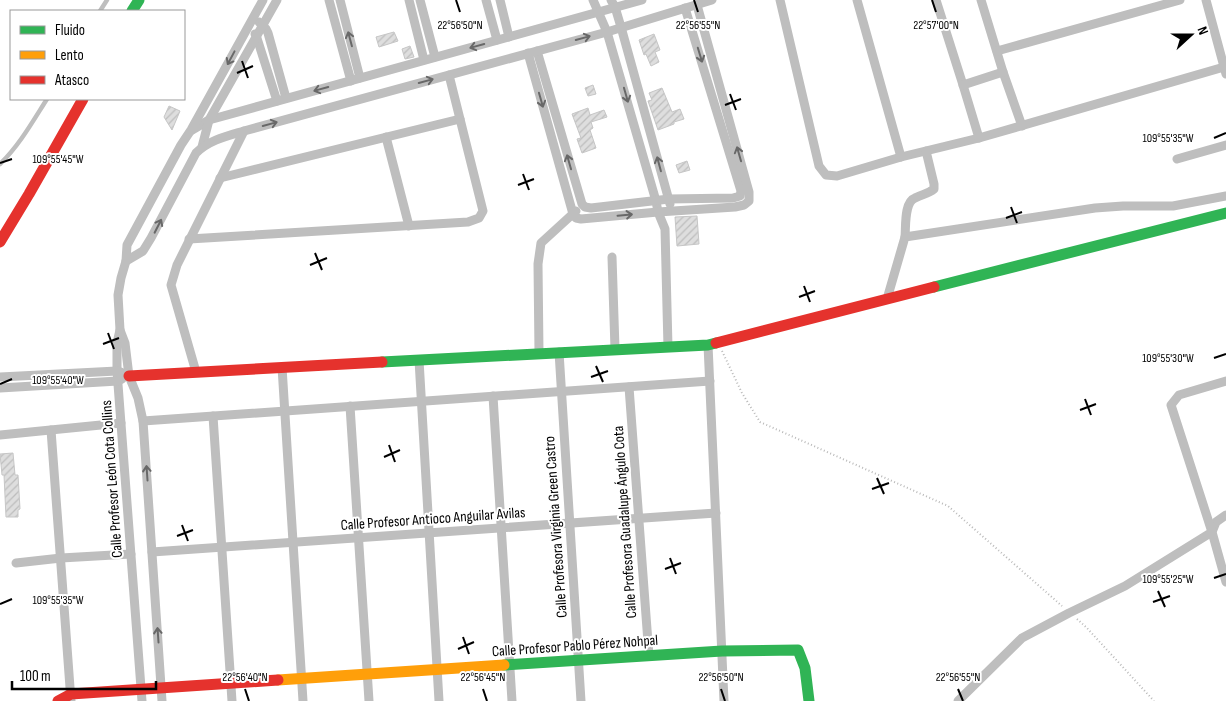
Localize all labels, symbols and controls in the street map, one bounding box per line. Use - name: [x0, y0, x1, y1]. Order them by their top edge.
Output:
- legend: [10, 10, 185, 100]
- north arrow: [1166, 10, 1216, 60]
- text: 22°56'50"N: [437, 18, 483, 33]
- text: 22°56'55"N: [676, 18, 720, 33]
- text: 22°57'00"N: [913, 18, 959, 33]
- text: Fluido: [55, 21, 85, 40]
- text: N: [1193, 24, 1212, 37]
- one-way arrow: [345, 31, 354, 47]
- one-way arrow: [575, 33, 591, 43]
- one-way arrow: [470, 41, 486, 51]
- text: Lento: [55, 46, 84, 65]
- one-way arrow: [695, 46, 705, 62]
- one-way arrow: [225, 50, 235, 65]
- text: Atasco: [54, 71, 89, 90]
- one-way arrow: [418, 76, 434, 85]
- one-way arrow: [313, 85, 329, 94]
- one-way arrow: [621, 87, 631, 103]
- one-way arrow: [536, 92, 546, 108]
- one-way arrow: [261, 118, 277, 128]
- text: 109°55'35"W: [1142, 131, 1194, 146]
- one-way arrow: [733, 146, 743, 162]
- text: 109°55'45"W: [32, 152, 84, 167]
- one-way arrow: [564, 154, 574, 170]
- one-way arrow: [654, 156, 663, 172]
- one-way arrow: [617, 210, 633, 219]
- one-way arrow: [154, 219, 163, 234]
- text: 109°55'30"W: [1142, 351, 1194, 366]
- text: 109°55'40"W: [32, 373, 84, 388]
- street label: Calle Profesor León Cota Collins: [97, 400, 127, 558]
- street label: Calle Profesora Guadalupe Ángulo Cota: [609, 425, 641, 619]
- street label: Calle Profesora Virginia Green Castro: [540, 435, 572, 619]
- one-way arrow: [142, 465, 151, 481]
- street label: Calle Profesor Antioco Anguilar Avilas: [340, 503, 526, 535]
- text: 109°55'25"W: [1142, 572, 1194, 587]
- text: 109°55'35"W: [32, 593, 84, 608]
- one-way arrow: [153, 627, 162, 643]
- street label: Calle Profesor Pablo Pérez Nohpal: [491, 631, 659, 661]
- scale bar: [12, 658, 156, 690]
- text: 100 m: [20, 667, 51, 686]
- text: 22°56'40"N: [222, 670, 268, 685]
- text: 22°56'45"N: [461, 670, 505, 685]
- text: 22°56'50"N: [698, 670, 744, 685]
- text: 22°56'55"N: [936, 670, 980, 685]

